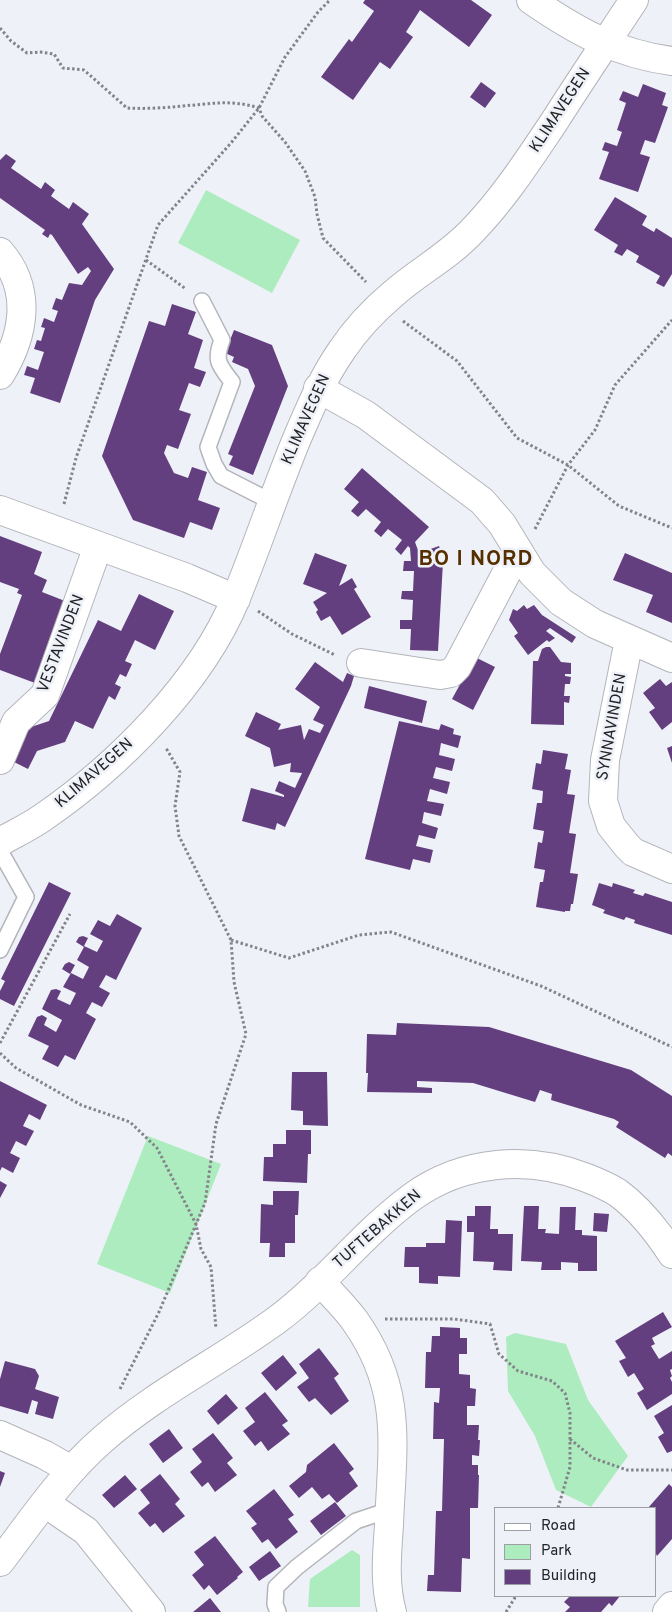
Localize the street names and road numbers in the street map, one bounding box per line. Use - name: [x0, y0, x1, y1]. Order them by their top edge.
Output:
- street label: KLIMAVEGEN: [527, 65, 595, 157]
- street label: KLIMAVEGEN: [279, 372, 335, 468]
- street label: VESTAVINDEN: [34, 592, 90, 696]
- street label: SYNNAVINDEN: [594, 672, 632, 782]
- street label: KLIMAVEGEN: [52, 735, 138, 813]
- street label: TUFTEBAKKEN: [330, 1186, 426, 1274]

